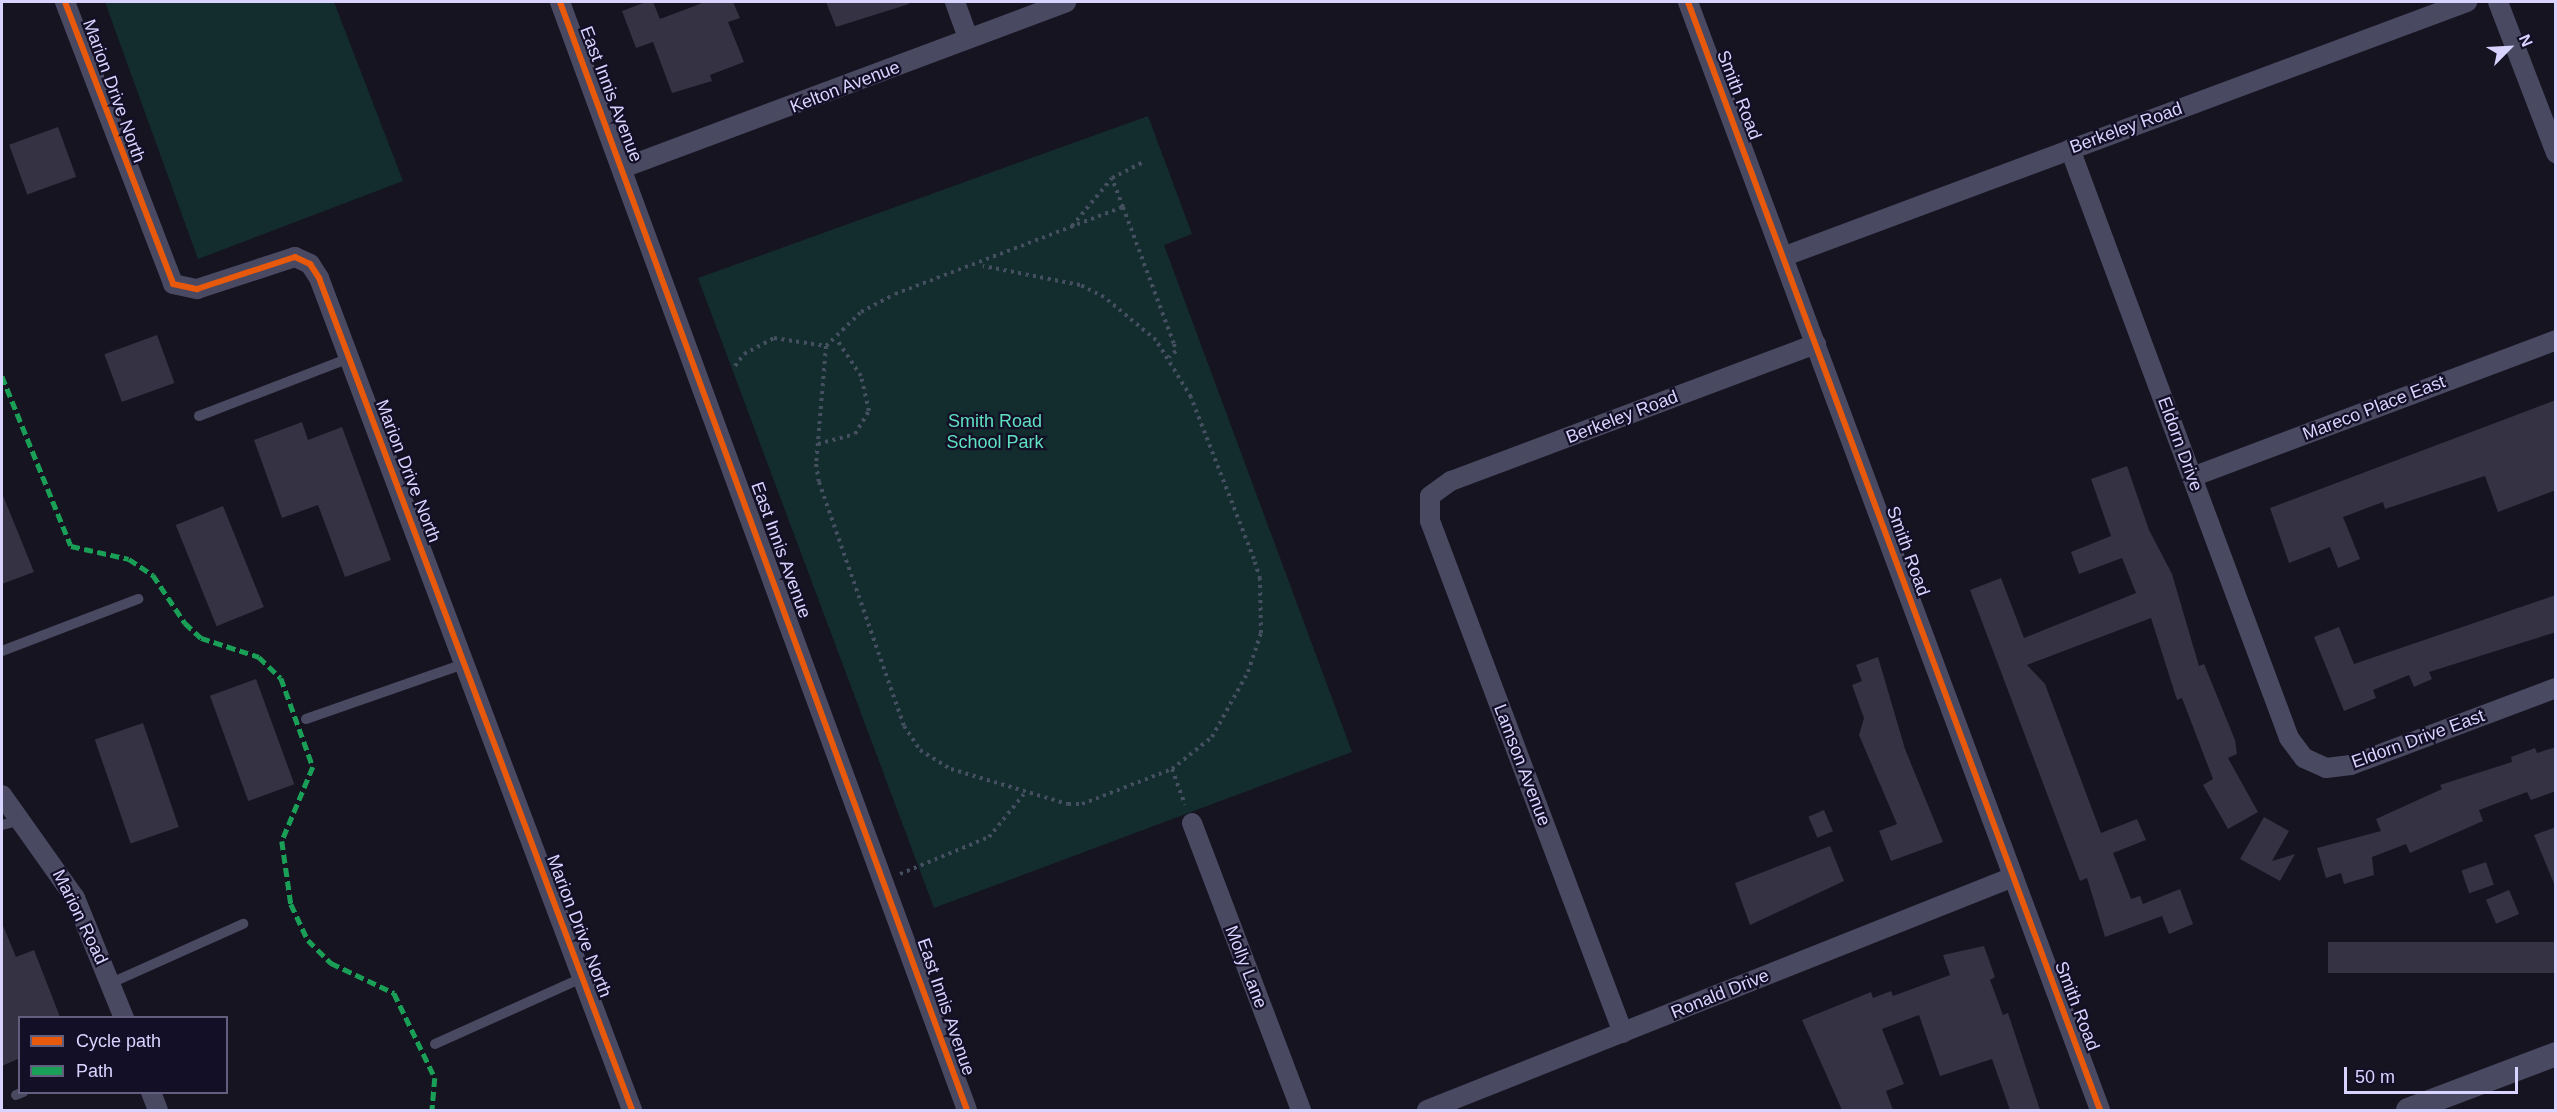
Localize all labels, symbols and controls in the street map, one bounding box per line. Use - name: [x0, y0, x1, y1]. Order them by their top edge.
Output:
- street label: Marion Drive North: [78, 16, 150, 166]
- north arrow: [2479, 18, 2539, 78]
- street label: East Innis Avenue: [575, 23, 647, 165]
- text: N: [2516, 32, 2536, 49]
- street label: Smith Road: [1712, 47, 1766, 143]
- street label: Kelton Avenue: [787, 56, 903, 118]
- street label: Berkeley Road: [2067, 98, 2185, 158]
- street label: Mareco Place East: [2300, 371, 2448, 445]
- street label: Berkeley Road: [1563, 386, 1681, 448]
- street label: Eldorn Drive: [2153, 394, 2207, 494]
- street label: Marion Drive North: [371, 397, 445, 545]
- park label: Smith Road School Park: [946, 411, 1044, 454]
- street label: East Innis Avenue: [746, 478, 816, 622]
- street label: Smith Road: [1882, 503, 1934, 599]
- street label: Lamson Avenue: [1489, 701, 1555, 829]
- street label: Eldorn Drive East: [2349, 705, 2487, 773]
- street label: Marion Drive North: [542, 852, 616, 1000]
- street label: Marion Road: [48, 866, 112, 968]
- street label: Molly Lane: [1220, 922, 1272, 1012]
- street label: East Innis Avenue: [912, 935, 980, 1079]
- street label: Smith Road: [2050, 958, 2104, 1054]
- street label: Ronald Drive: [1668, 964, 1772, 1024]
- legend: [18, 1016, 228, 1094]
- text: Cycle path: [76, 1031, 161, 1051]
- scale bar: [2347, 1055, 2521, 1093]
- text: Path: [76, 1061, 113, 1081]
- text: 50 m: [2355, 1067, 2395, 1087]

